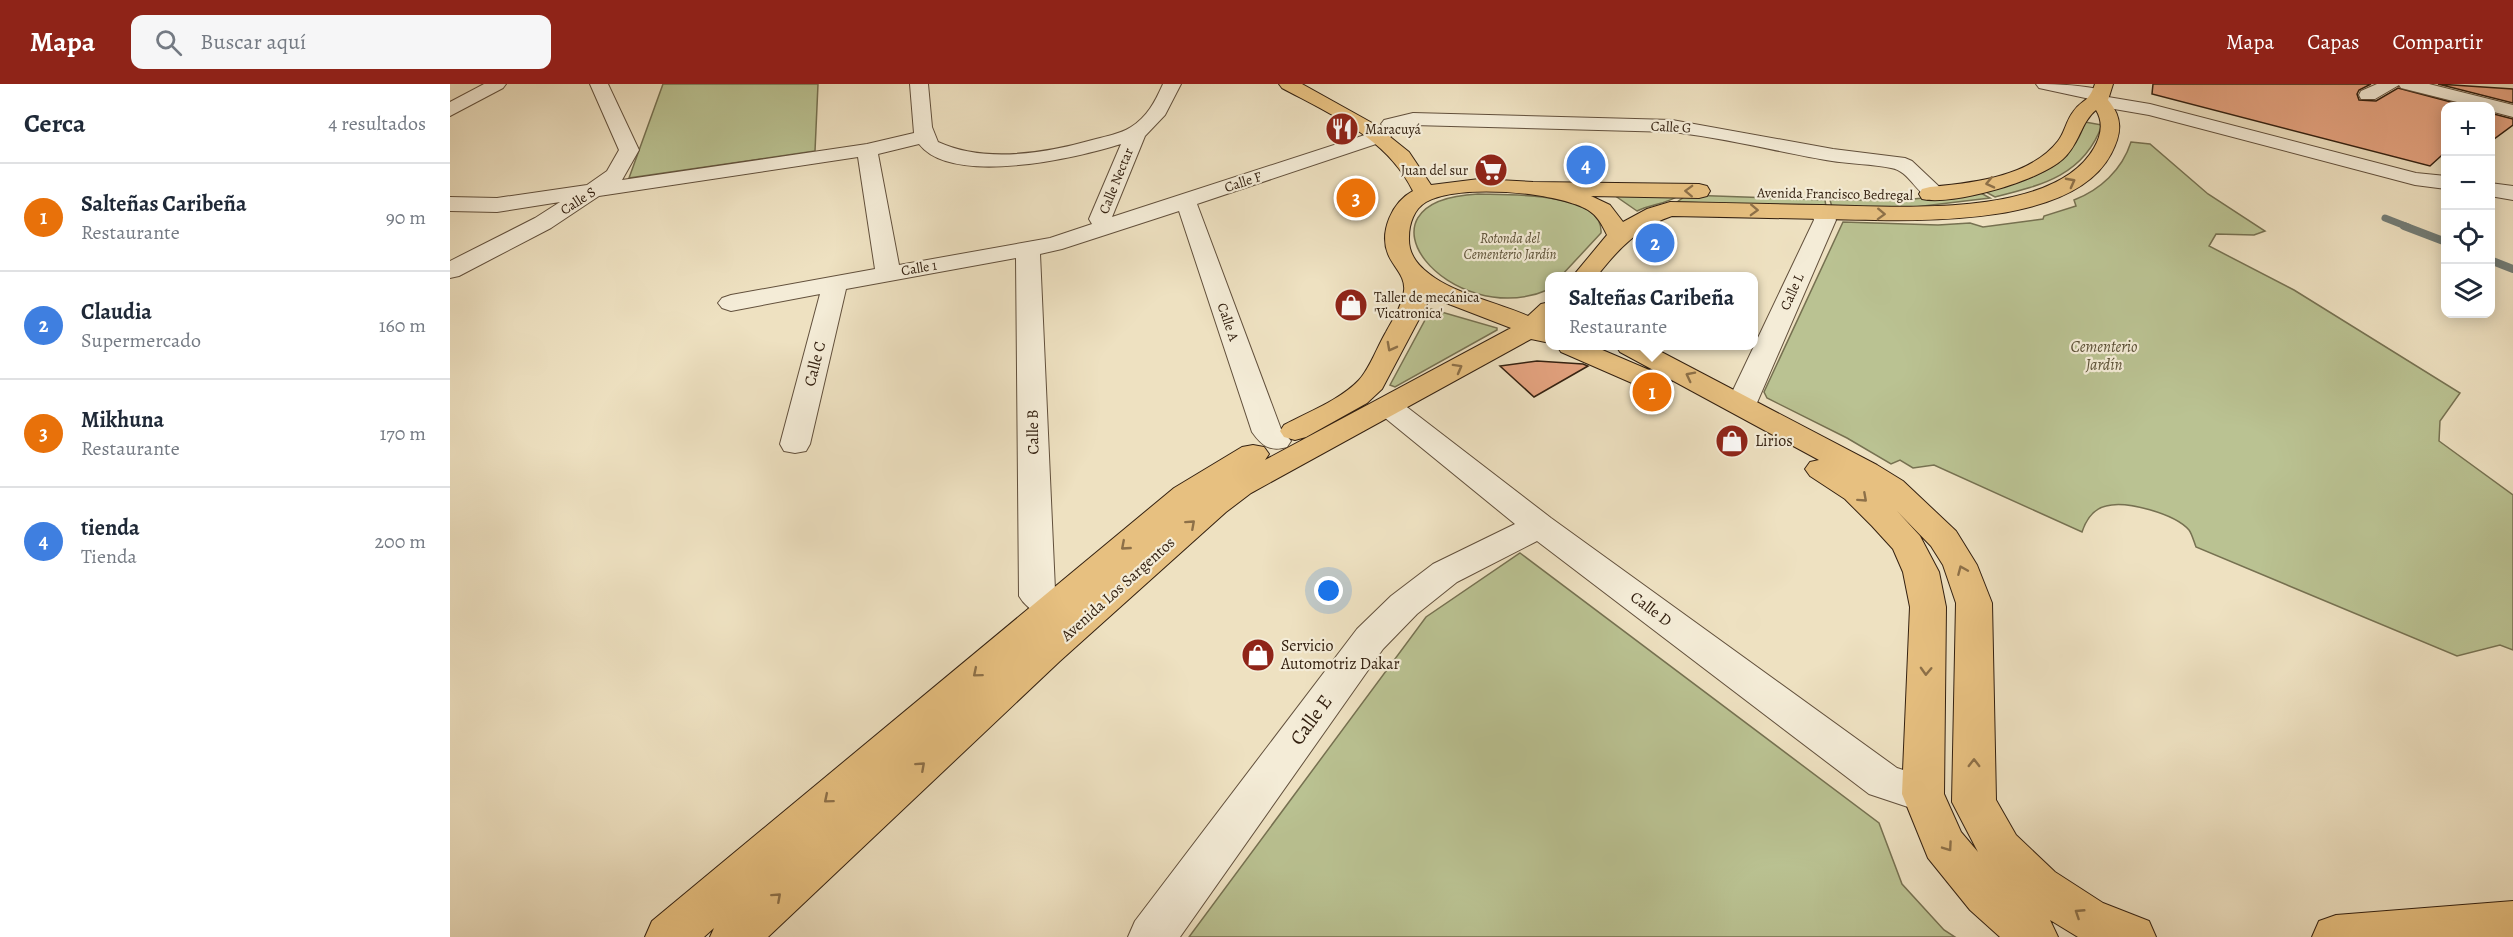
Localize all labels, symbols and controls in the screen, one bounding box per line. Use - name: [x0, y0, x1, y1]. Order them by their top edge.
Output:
- search box: [131, 15, 551, 69]
- text: Mapa: [30, 23, 95, 61]
- icon: search: [152, 26, 185, 59]
- text: Buscar aquí: [200, 27, 306, 57]
- text: Mapa: [2226, 28, 2274, 56]
- text: Capas: [2307, 28, 2360, 56]
- text: Compartir: [2393, 28, 2483, 56]
- map controls: [2441, 102, 2495, 318]
- button: +: [2441, 102, 2495, 156]
- text: Cerca: [24, 106, 86, 141]
- text: 4 resultados: [328, 110, 426, 137]
- restaurant icon: Maracuyá: [1324, 111, 1360, 147]
- street label: Calle G: [1650, 116, 1692, 138]
- place label: Maracuyá: [1365, 120, 1422, 139]
- pin: 4: [1566, 142, 1606, 188]
- street label: Calle Nectar: [1094, 145, 1138, 217]
- supermarket icon: Juan del sur: [1473, 152, 1509, 188]
- button: −: [2441, 156, 2495, 210]
- place label: Juan del sur: [1401, 161, 1469, 180]
- street label: Calle F: [1222, 167, 1264, 197]
- pin: 3: [1336, 176, 1376, 220]
- one-way arrow: [1986, 176, 1996, 189]
- one-way arrow: [2065, 178, 2075, 189]
- street label: Calle S: [557, 183, 599, 219]
- street label: Avenida Francisco Bedregal: [1756, 183, 1914, 205]
- one-way arrow: [1684, 185, 1693, 197]
- text: Salteñas Caribeña: [81, 189, 247, 219]
- one-way arrow: [1750, 203, 1759, 216]
- text: 1: [40, 204, 47, 231]
- text: 90 m: [386, 204, 426, 231]
- one-way arrow: [1876, 208, 1885, 221]
- button: locate: [2441, 210, 2495, 264]
- text: Restaurante: [81, 219, 180, 246]
- pin: 2: [1636, 220, 1674, 266]
- park label: Rotonda del Cementerio Jardín: [1463, 229, 1557, 264]
- street label: Calle 1: [900, 255, 939, 280]
- button: layers: [2441, 264, 2495, 318]
- street label: Calle L: [1776, 270, 1809, 313]
- popup: [1545, 272, 1758, 350]
- text: Salteñas Caribeña: [1569, 283, 1734, 313]
- shop icon: Taller de mecánica 'Vicatronica': [1333, 287, 1369, 323]
- place label: Taller de mecánica 'Vicatronica': [1374, 288, 1480, 323]
- text: Claudia: [81, 297, 152, 327]
- street label: Calle A: [1213, 300, 1244, 344]
- text: 2: [39, 312, 48, 339]
- text: 160 m: [379, 312, 426, 339]
- text: Restaurante: [1569, 313, 1667, 340]
- text: Supermercado: [81, 327, 201, 354]
- park label: Cementerio Jardín: [2071, 336, 2137, 376]
- street label: Calle C: [799, 339, 831, 389]
- one-way arrow: [1387, 341, 1398, 351]
- one-way arrow: [1452, 364, 1463, 375]
- pin: 1: [1632, 370, 1672, 414]
- one-way arrow: [1685, 372, 1696, 383]
- text: Mikhuna: [81, 405, 164, 435]
- street label: Calle B: [1022, 409, 1044, 455]
- text: 3: [39, 420, 48, 447]
- text: 170 m: [380, 420, 426, 447]
- shop icon: Lirios: [1714, 423, 1750, 459]
- place label: Lirios: [1755, 430, 1793, 452]
- text: Restaurante: [81, 435, 180, 462]
- one-way arrow: [1856, 491, 1867, 502]
- text: tienda: [81, 513, 140, 543]
- one-way arrow: [1184, 520, 1195, 531]
- text: 4: [39, 528, 48, 555]
- text: 200 m: [375, 528, 426, 555]
- street label: Avenida Los Sargentos: [1055, 532, 1180, 647]
- one-way arrow: [1121, 539, 1132, 550]
- text: Tienda: [81, 543, 137, 570]
- one-way arrow: [1957, 566, 1969, 577]
- your location: [1314, 576, 1343, 605]
- street label: Calle D: [1626, 586, 1676, 632]
- place label: Servicio Automotriz Dakar: [1280, 635, 1400, 675]
- shop icon: Servicio Automotriz Dakar: [1240, 637, 1276, 673]
- one-way arrow: [973, 665, 984, 676]
- one-way arrow: [1920, 667, 1932, 676]
- street label: Calle E: [1284, 689, 1338, 751]
- one-way arrow: [1968, 758, 1980, 767]
- one-way arrow: [914, 762, 925, 773]
- one-way arrow: [824, 792, 835, 803]
- one-way arrow: [1941, 840, 1952, 851]
- one-way arrow: [770, 894, 781, 905]
- one-way arrow: [2075, 909, 2085, 921]

